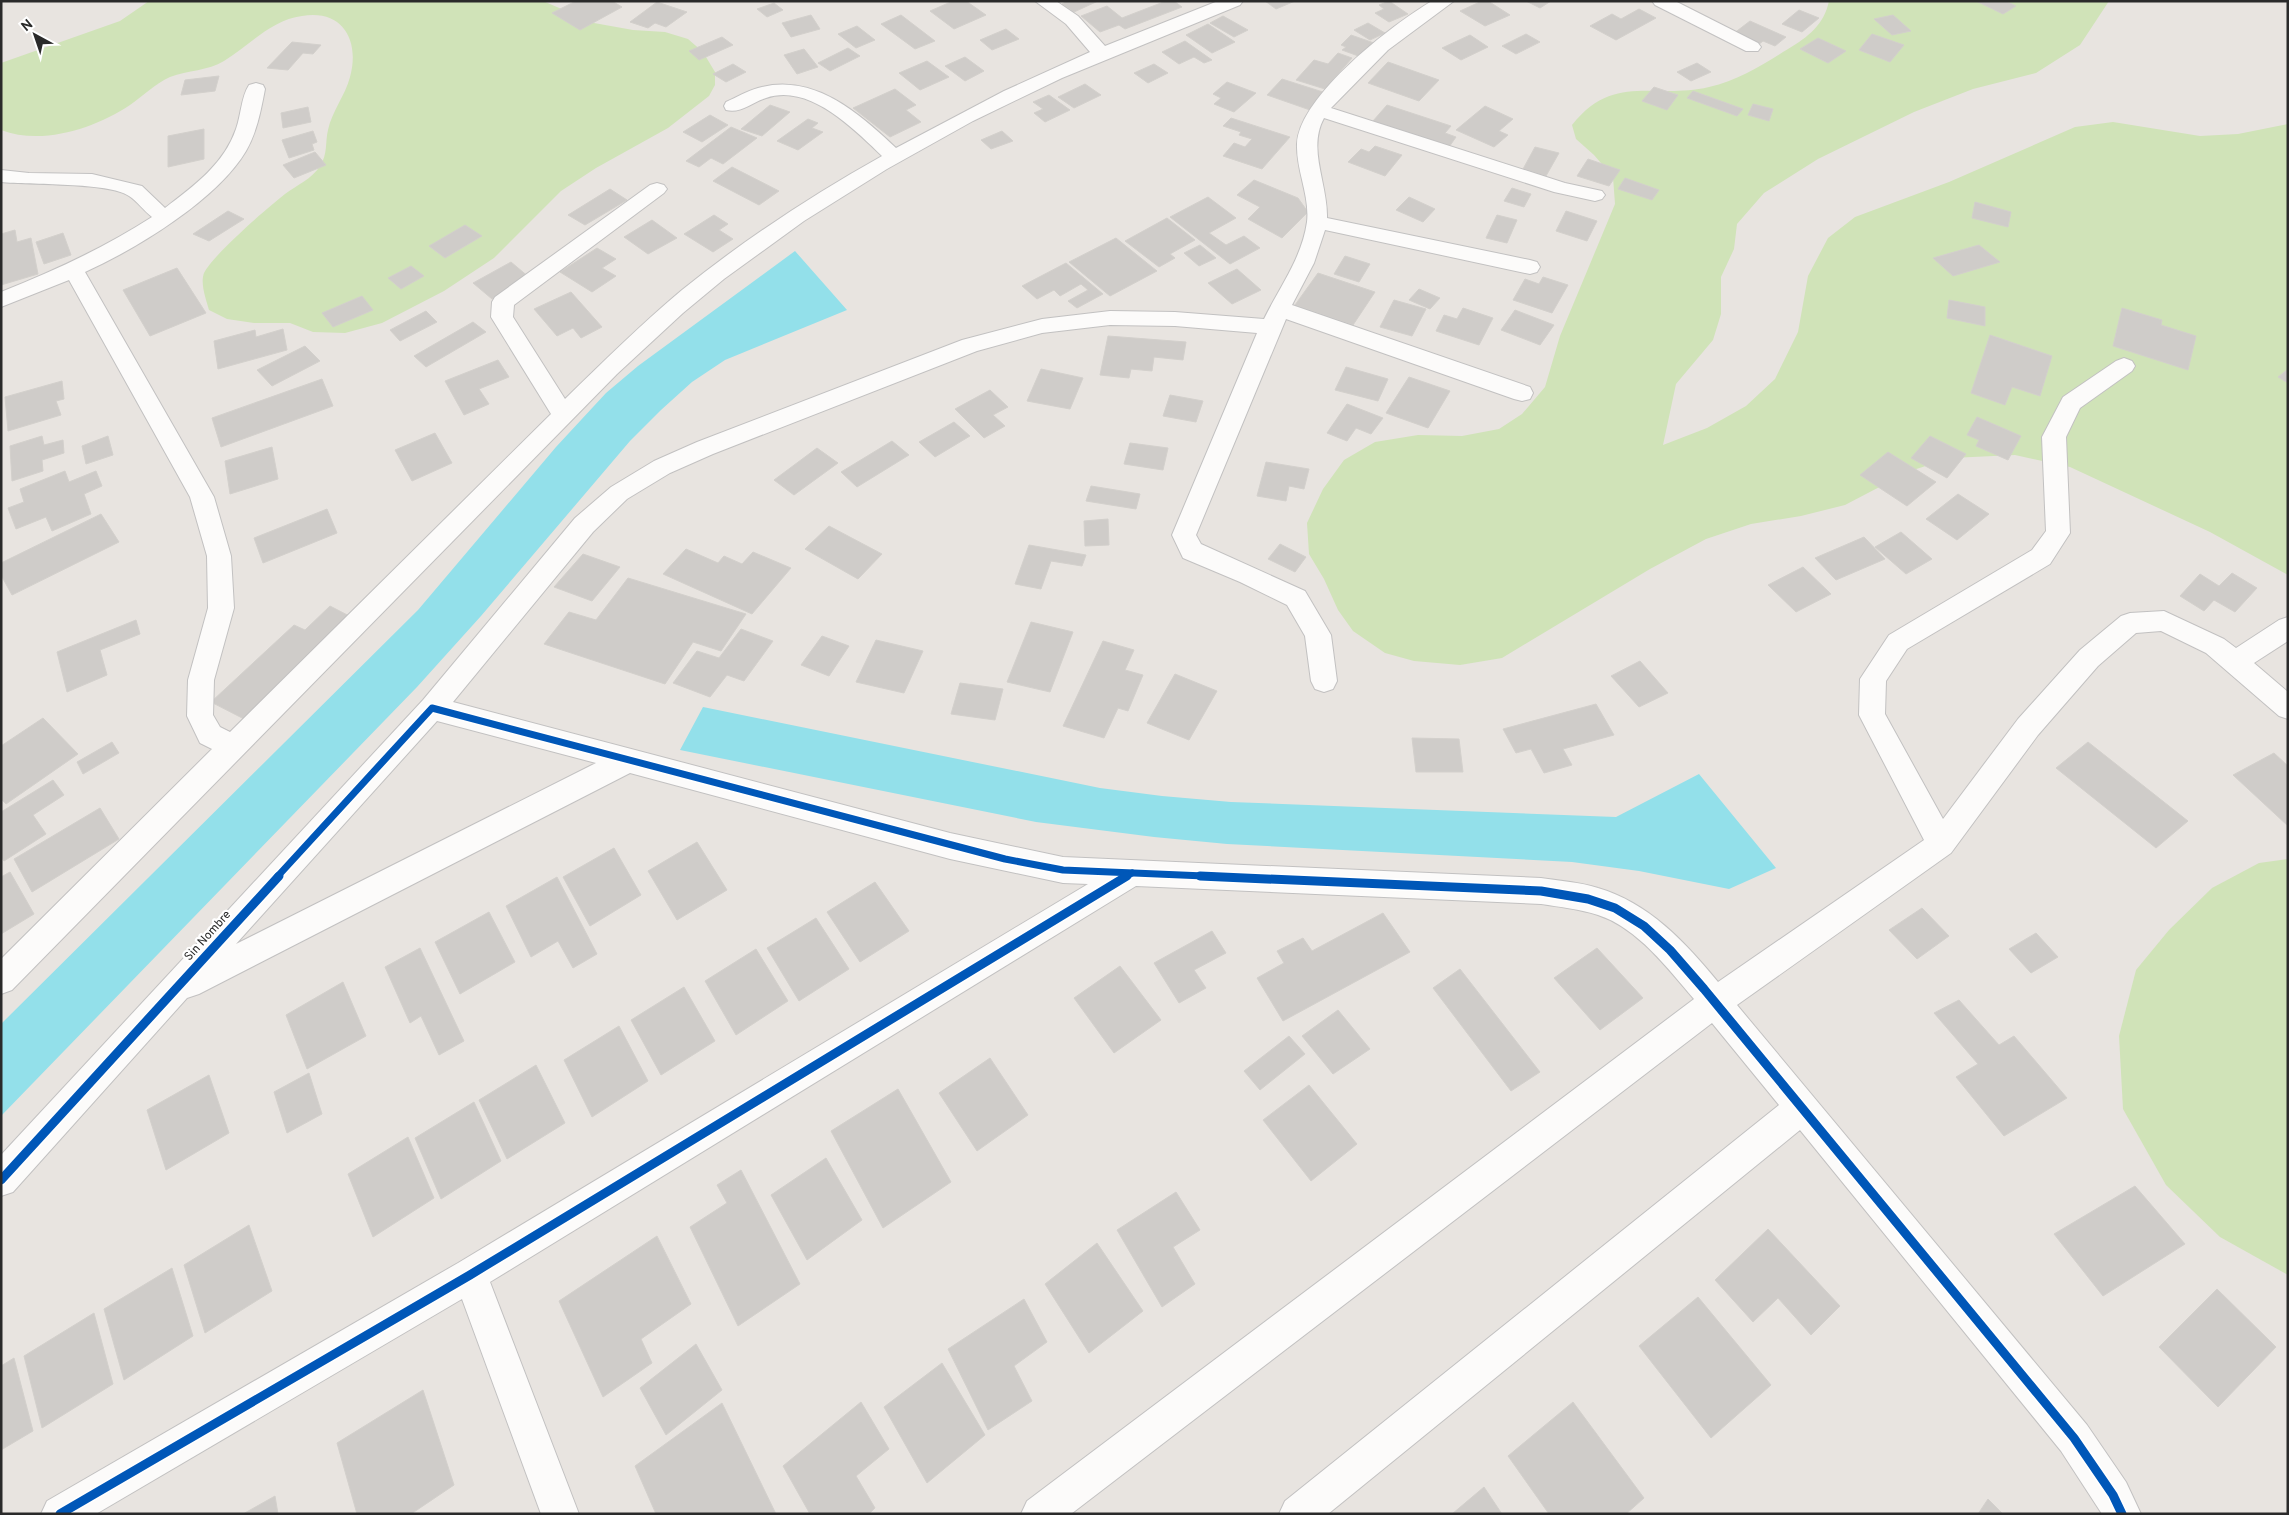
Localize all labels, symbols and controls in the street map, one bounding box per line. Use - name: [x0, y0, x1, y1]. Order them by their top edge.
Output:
- north arrow: [10, 10, 60, 60]
- text: N: [18, 16, 37, 36]
- street label: Sin Nombre: [181, 907, 235, 965]

